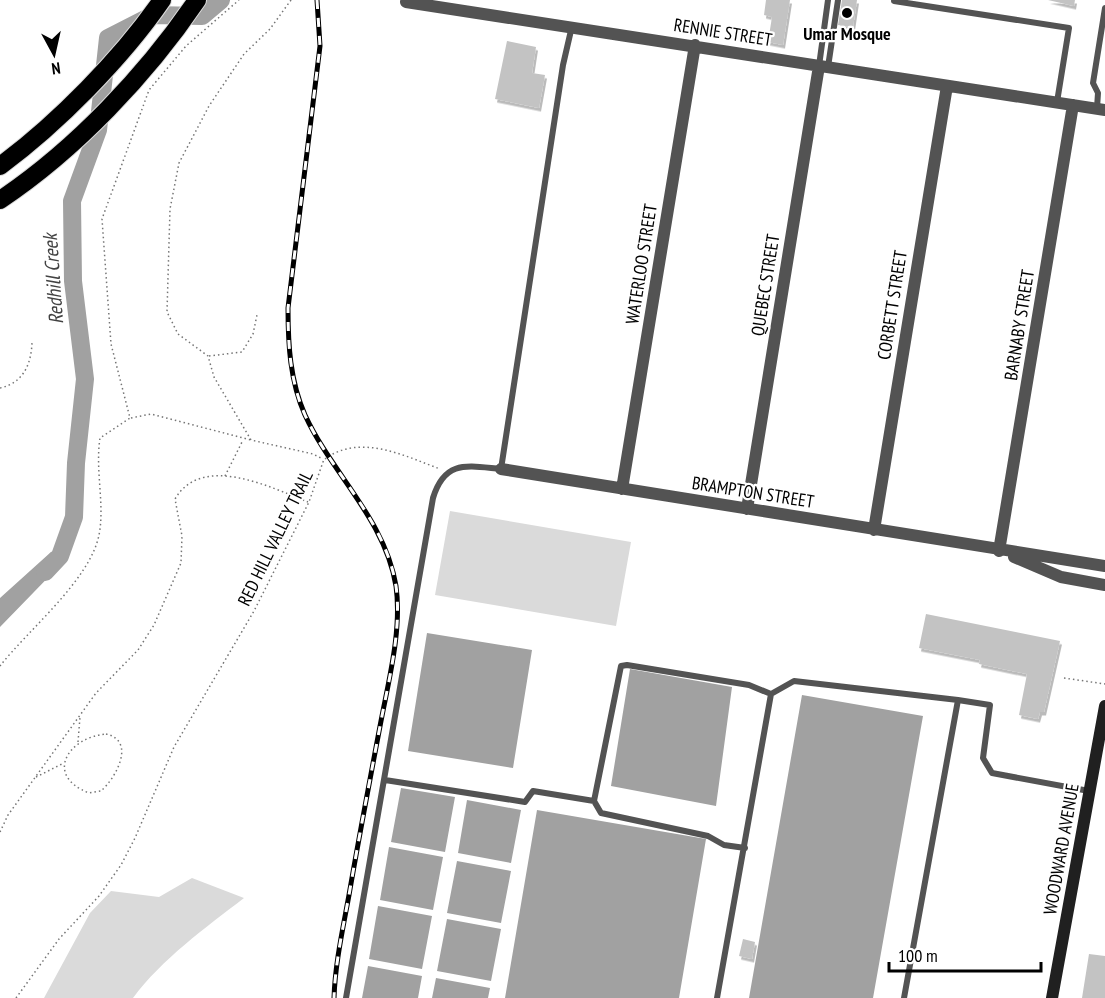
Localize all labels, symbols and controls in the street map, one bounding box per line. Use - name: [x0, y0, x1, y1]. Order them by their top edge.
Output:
- marker: Umar Mosque: [840, 6, 854, 20]
- street label: RENNIE STREET: [672, 13, 774, 51]
- place label: Umar Mosque: [803, 22, 891, 45]
- north arrow: [24, 24, 84, 84]
- text: N: [50, 58, 62, 79]
- street label: WATERLOO STREET: [620, 202, 662, 326]
- water label: Redhill Creek: [37, 231, 69, 325]
- street label: QUEBEC STREET: [746, 233, 784, 337]
- street label: CORBETT STREET: [872, 249, 912, 361]
- street label: BARNABY STREET: [999, 268, 1039, 382]
- street label: RED HILL VALLEY TRAIL: [232, 466, 318, 609]
- street label: BRAMPTON STREET: [690, 471, 816, 513]
- street label: WOODWARD AVENUE: [1038, 782, 1084, 916]
- scale bar: [889, 935, 1040, 973]
- text: 100 m: [898, 944, 938, 967]

